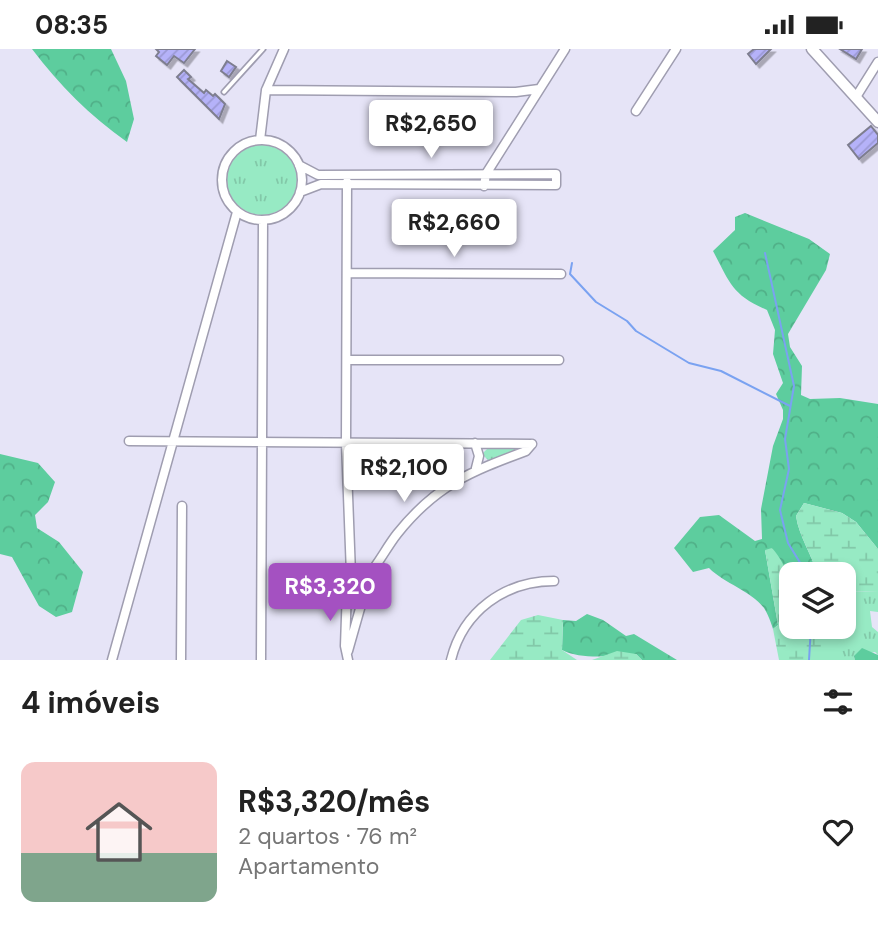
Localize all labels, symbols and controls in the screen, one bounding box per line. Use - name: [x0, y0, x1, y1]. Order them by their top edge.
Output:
- text: 08:35: [35, 8, 108, 42]
- pin: R$2,650: [366, 101, 496, 160]
- text: R$2,650: [385, 108, 477, 138]
- pin: R$2,660: [389, 199, 519, 259]
- text: R$2,660: [408, 207, 500, 237]
- pin: R$2,100: [339, 445, 469, 504]
- text: R$2,100: [360, 452, 448, 482]
- map controls: [779, 562, 856, 639]
- button: layers: [779, 562, 856, 639]
- pin: R$3,320: [265, 563, 395, 623]
- text: R$3,320: [284, 571, 376, 601]
- text: 4 imóveis: [21, 683, 160, 722]
- icon: filters: [819, 683, 857, 721]
- text: R$3,320/mês: [238, 782, 430, 821]
- icon: home: [77, 790, 161, 874]
- icon: heart: [819, 813, 857, 851]
- text: 2 quartos · 76 m²: [238, 821, 417, 851]
- text: Apartamento: [238, 851, 379, 881]

